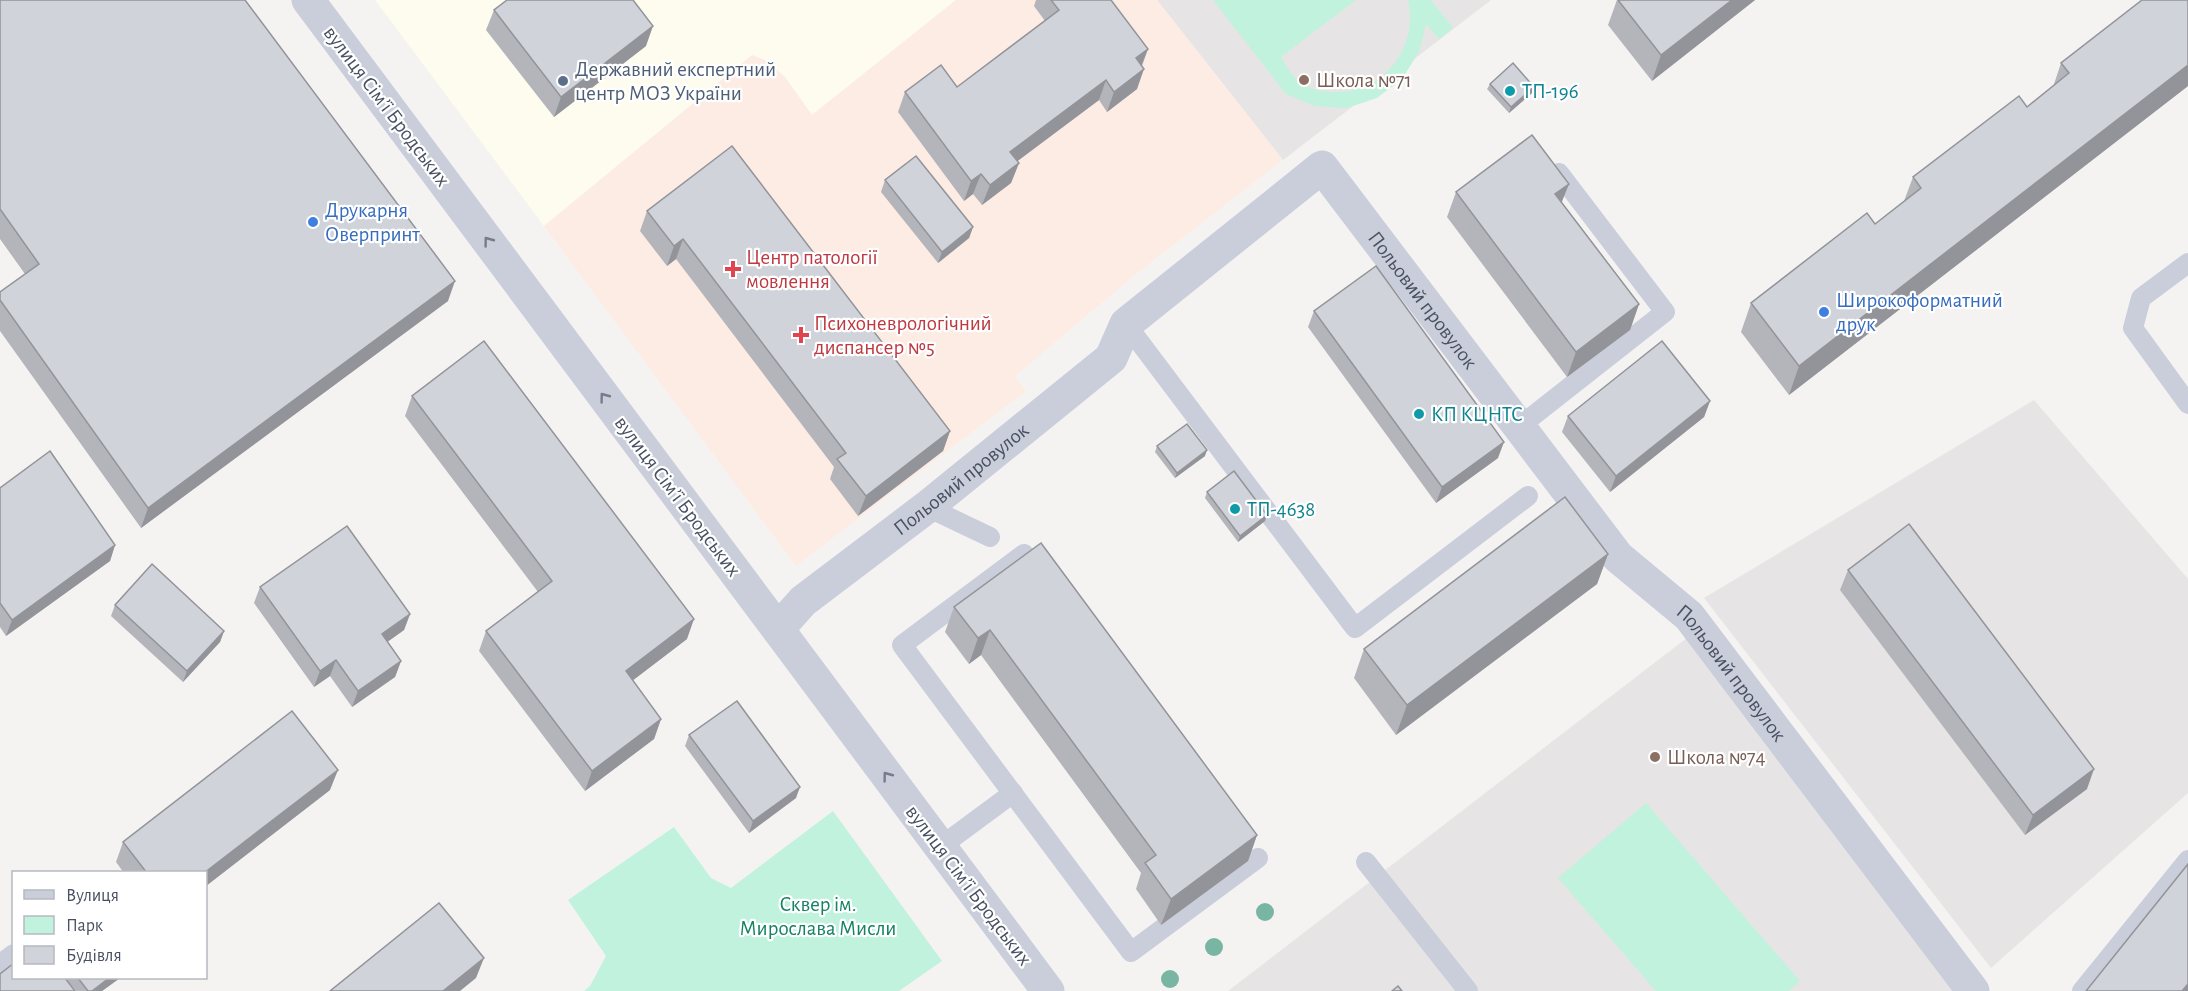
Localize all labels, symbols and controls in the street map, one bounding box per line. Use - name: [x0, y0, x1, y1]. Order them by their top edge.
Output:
- street label: вулиця Сімʼї Бродських: [320, 22, 454, 190]
- place label: Державний експертний центр МОЗ України: [575, 59, 776, 104]
- place label: Школа №71: [1316, 70, 1412, 91]
- marker: Школа №71: [1297, 73, 1311, 87]
- marker: Державний експертний центр МОЗ України: [556, 74, 570, 88]
- place label: ТП-196: [1522, 81, 1579, 102]
- marker: ТП-196: [1503, 84, 1517, 98]
- place label: Друкарня Оверпринт: [325, 200, 420, 245]
- marker: Друкарня Оверпринт: [306, 215, 320, 229]
- street label: Польовий провулок: [1364, 228, 1481, 373]
- one-way arrow: [484, 237, 495, 248]
- place label: Центр патології мовлення: [746, 247, 877, 292]
- marker: Центр патології мовлення: [724, 260, 742, 278]
- place label: Широкоформатний друк: [1836, 290, 2003, 335]
- marker: Широкоформатний друк: [1817, 305, 1831, 319]
- place label: Психоневрологічний диспансер №5: [814, 313, 992, 358]
- marker: Психоневрологічний диспансер №5: [792, 326, 810, 344]
- one-way arrow: [601, 393, 612, 404]
- place label: КП КЦНТС: [1431, 404, 1523, 425]
- marker: КП КЦНТС: [1412, 407, 1426, 421]
- street label: вулиця Сімʼї Бродських: [611, 412, 745, 580]
- street label: Польовий провулок: [890, 419, 1033, 540]
- place label: ТП-4638: [1247, 499, 1315, 520]
- marker: ТП-4638: [1228, 502, 1242, 516]
- street label: Польовий провулок: [1673, 600, 1790, 746]
- place label: Школа №74: [1667, 747, 1766, 768]
- marker: Школа №74: [1648, 750, 1662, 764]
- one-way arrow: [884, 772, 895, 783]
- street label: вулиця Сімʼї Бродських: [902, 801, 1036, 969]
- legend: [12, 871, 207, 979]
- text: Вулиця: [66, 887, 119, 905]
- park label: Сквер ім. Мирослава Мисли: [740, 894, 896, 939]
- text: Парк: [66, 917, 104, 935]
- text: Будівля: [66, 947, 122, 965]

